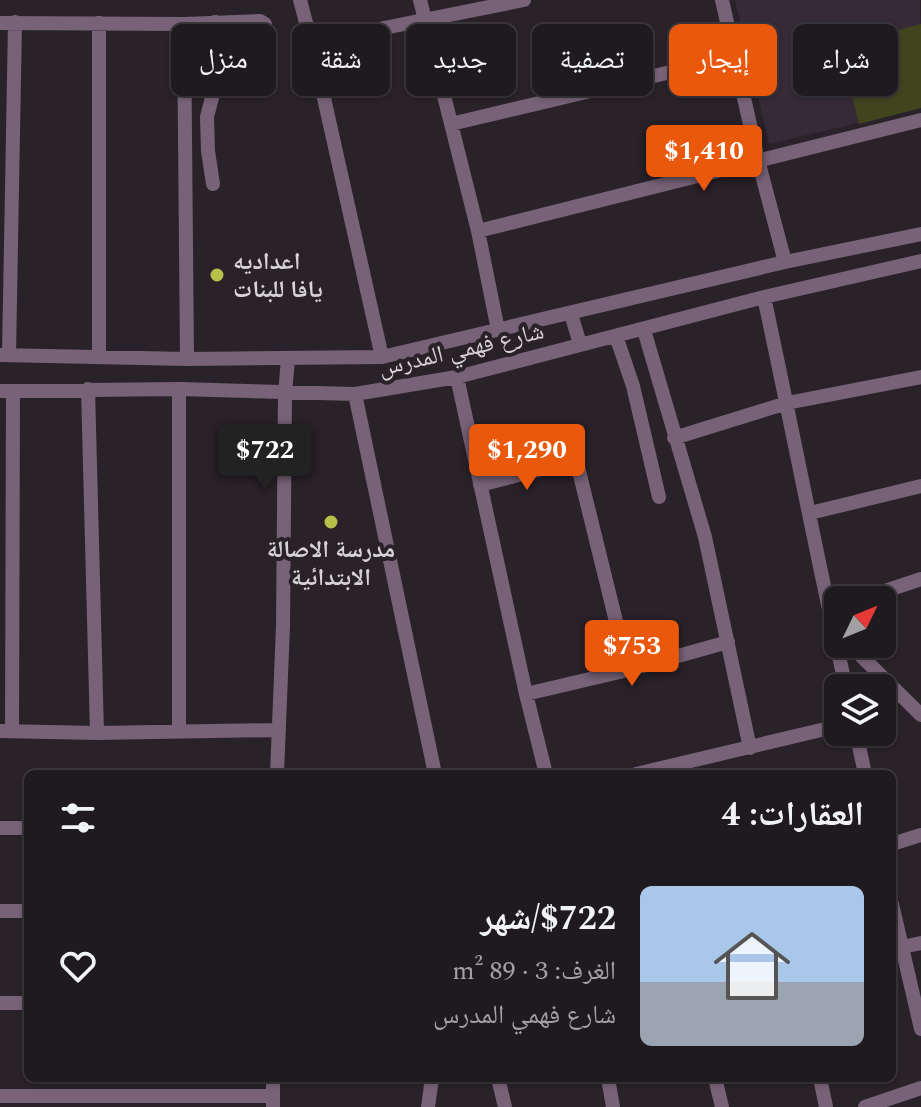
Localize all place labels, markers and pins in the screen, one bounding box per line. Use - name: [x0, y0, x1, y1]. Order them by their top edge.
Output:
- pin: $1,410: [639, 125, 769, 193]
- place label: اعداديه يافا للبنات: [233, 244, 323, 308]
- marker: اعداديه يافا للبنات: [208, 266, 226, 284]
- pin: $722: [218, 424, 312, 492]
- pin: $1,290: [462, 424, 592, 492]
- marker: مدرسة الاصالة الابتدائية: [322, 513, 340, 531]
- place label: مدرسة الاصالة الابتدائية: [267, 532, 395, 596]
- pin: $753: [585, 620, 679, 688]

